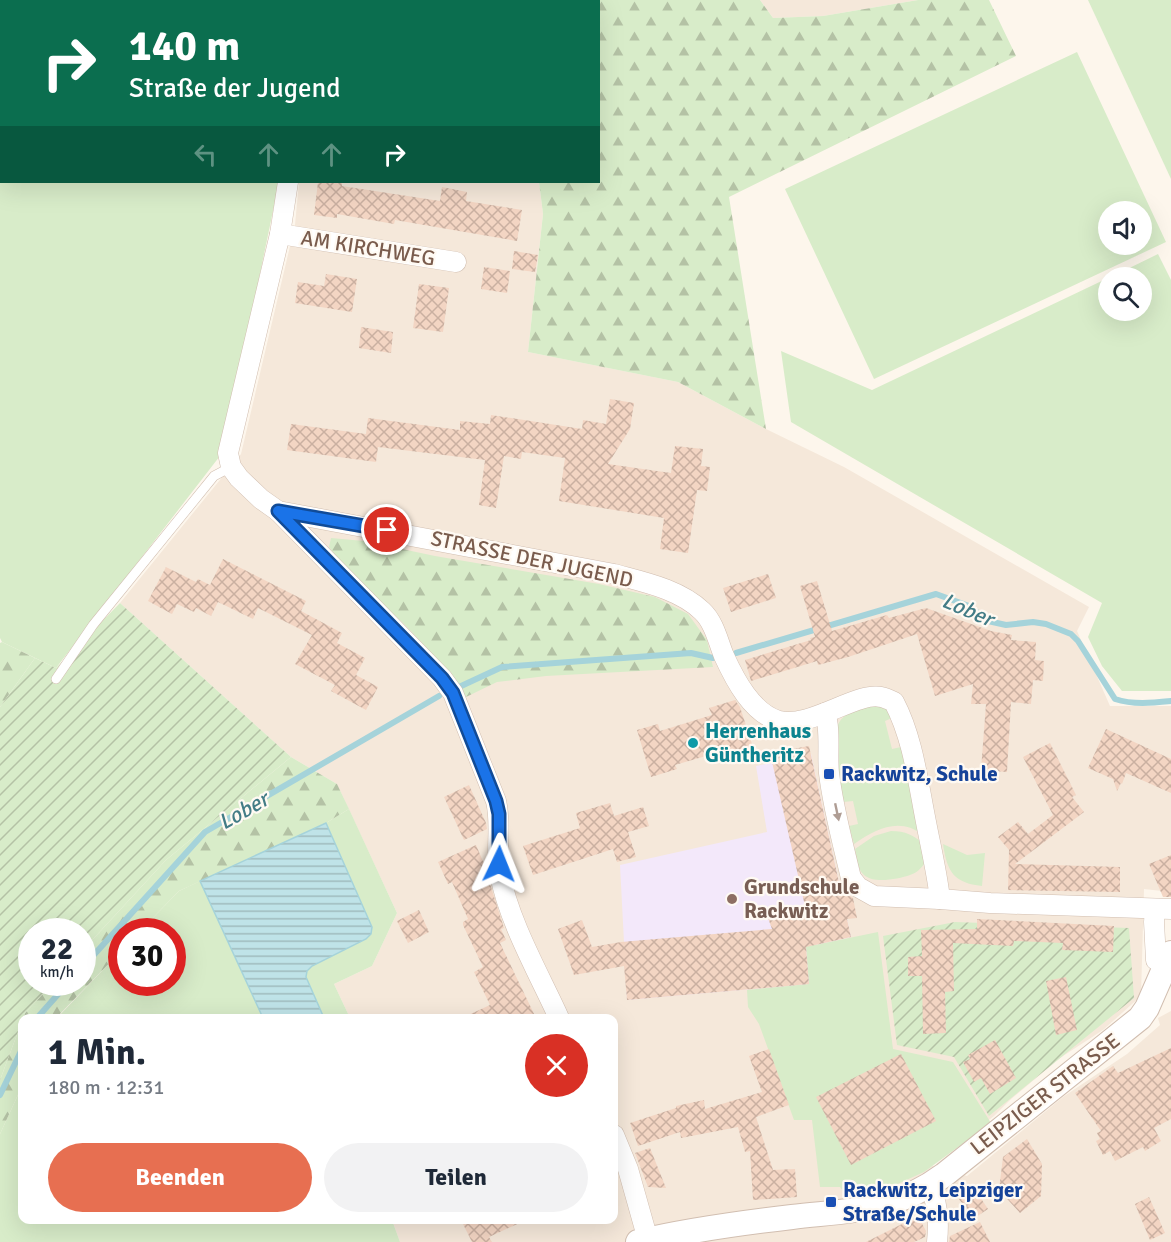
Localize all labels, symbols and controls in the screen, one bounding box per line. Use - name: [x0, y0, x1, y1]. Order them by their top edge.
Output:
- text: 140 m: [129, 21, 240, 72]
- icon: right: [30, 24, 108, 102]
- text: Straße der Jugend: [129, 72, 341, 105]
- icon: left: [189, 138, 222, 171]
- icon: ahead: [252, 138, 285, 171]
- icon: ahead: [315, 138, 348, 171]
- icon: right: [378, 138, 411, 171]
- map controls: [1098, 201, 1152, 321]
- button: sound: [1098, 201, 1152, 255]
- street label: AM KIRCHWEG: [299, 225, 437, 271]
- button: search: [1098, 267, 1152, 321]
- pin: [361, 504, 412, 555]
- icon: arrive: [370, 513, 403, 546]
- street label: STRASSE DER JUGEND: [429, 525, 635, 593]
- water label: Lober: [938, 587, 1000, 633]
- place label: Herrenhaus Güntheritz: [705, 718, 811, 768]
- marker: Herrenhaus Güntheritz: [686, 736, 700, 750]
- place label: Rackwitz, Schule: [841, 761, 998, 787]
- marker: Rackwitz, Schule: [822, 767, 836, 781]
- water label: Lober: [214, 784, 275, 835]
- one-way arrow: [833, 803, 842, 822]
- position arrow: [467, 832, 531, 896]
- place label: Grundschule Rackwitz: [744, 874, 859, 924]
- marker: Grundschule Rackwitz: [725, 892, 739, 906]
- speed limit sign: 30: [108, 918, 186, 996]
- text: 22: [41, 931, 73, 968]
- text: km/h: [40, 963, 74, 981]
- street label: LEIPZIGER STRASSE: [965, 1027, 1125, 1161]
- text: 1 Min.: [48, 1030, 146, 1075]
- button: close: [525, 1034, 588, 1097]
- text: 180 m · 12:31: [48, 1075, 164, 1100]
- button: Beenden: [48, 1143, 312, 1212]
- button: Teilen: [324, 1143, 588, 1212]
- place label: Rackwitz, Leipziger Straße/Schule: [843, 1177, 1023, 1227]
- marker: Rackwitz, Leipziger Straße/Schule: [824, 1195, 838, 1209]

